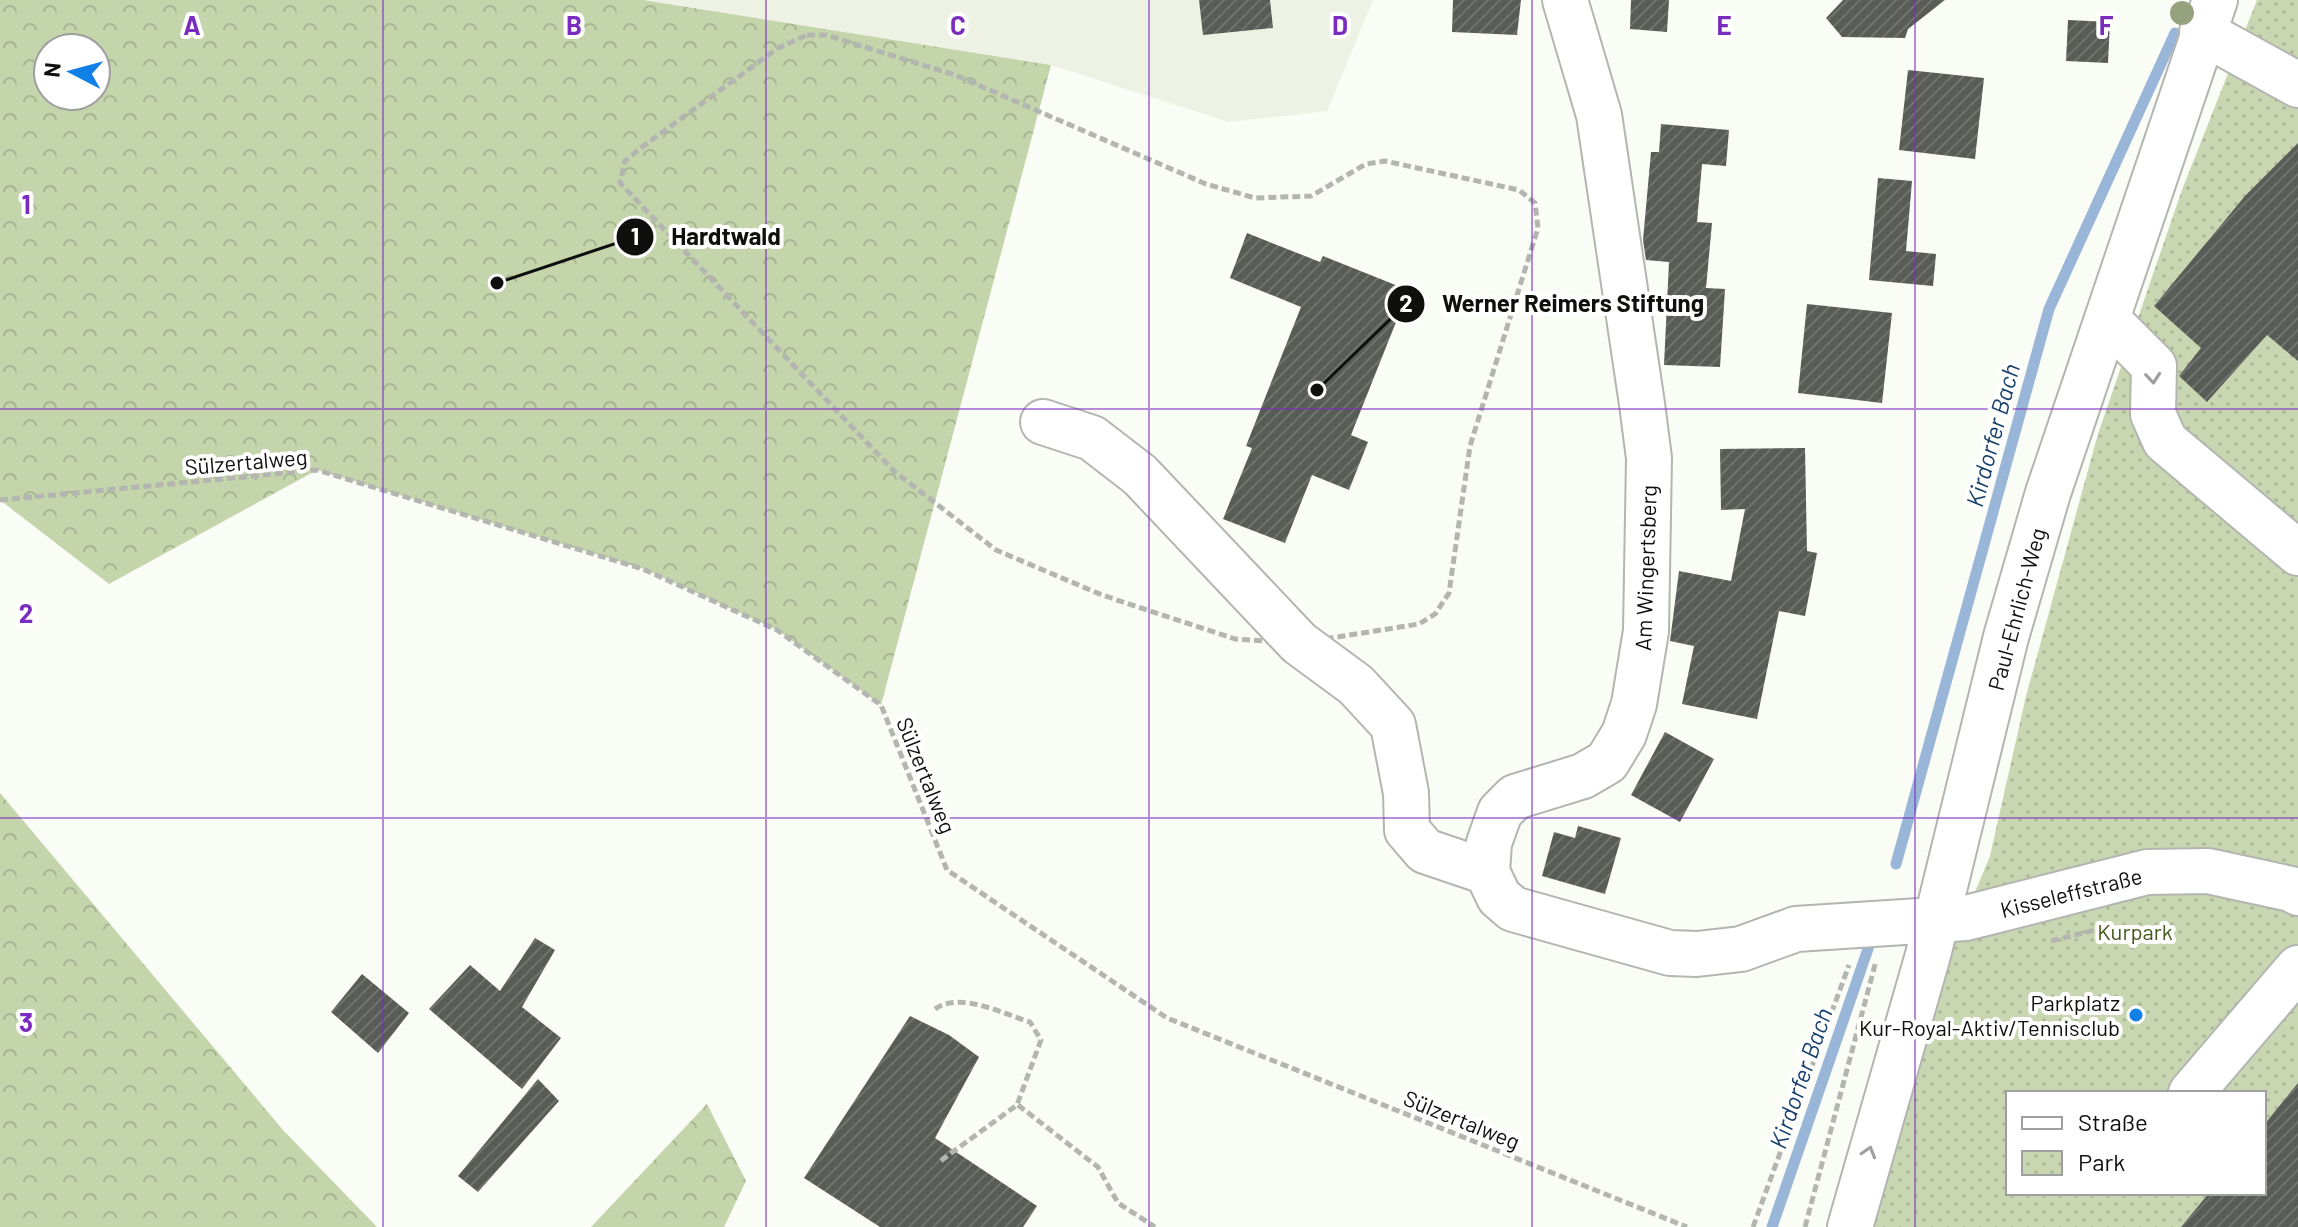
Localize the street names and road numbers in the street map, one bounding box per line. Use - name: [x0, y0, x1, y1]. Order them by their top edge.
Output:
- street label: Sülzertalweg: [184, 443, 308, 479]
- street label: Am Wingertsberg: [1629, 484, 1661, 652]
- street label: Paul-Ehrlich-Weg: [1982, 525, 2050, 693]
- street label: Sülzertalweg: [892, 713, 962, 837]
- street label: Kisseleffstraße: [1997, 862, 2145, 922]
- street label: Sülzertalweg: [1400, 1084, 1524, 1154]

